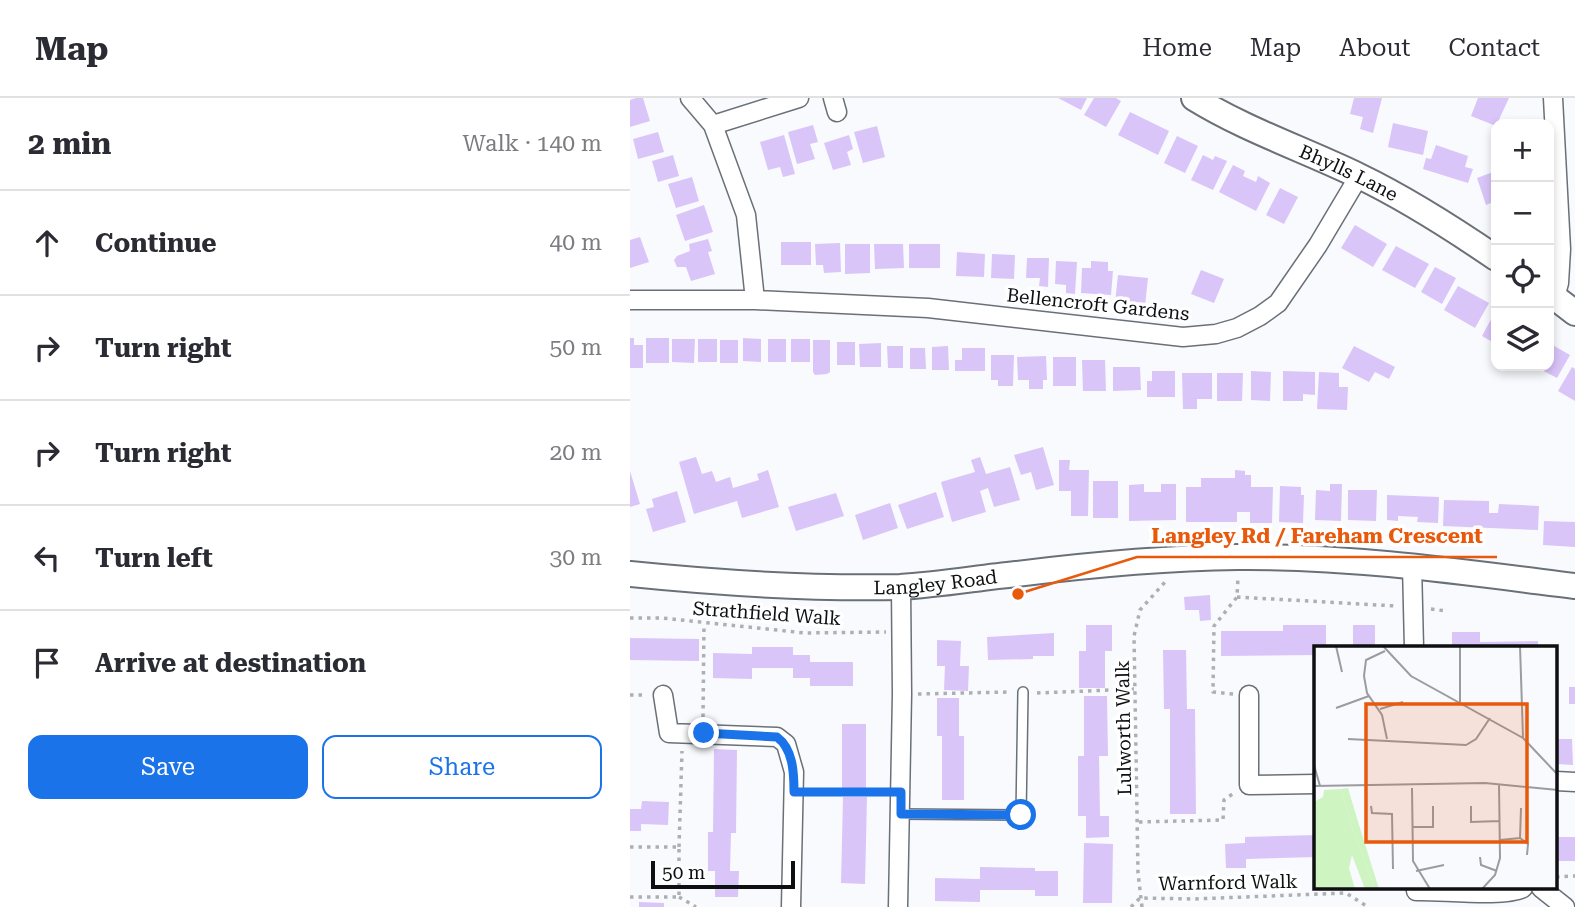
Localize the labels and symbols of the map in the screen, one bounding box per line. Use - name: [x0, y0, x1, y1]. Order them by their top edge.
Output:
- street label: Bhylls Lane: [1296, 140, 1402, 206]
- street label: Bellencroft Gardens: [1005, 283, 1191, 326]
- callout: Langley Rd / Fareham Crescent: [1137, 515, 1497, 557]
- text: Langley Rd / Fareham Crescent: [1151, 524, 1483, 548]
- street label: Langley Road: [873, 565, 998, 599]
- street label: Strathfield Walk: [692, 597, 842, 630]
- inset map: [1314, 646, 1558, 890]
- street label: Lulworth Walk: [1111, 660, 1136, 796]
- route end: [688, 717, 719, 748]
- route start: [1005, 799, 1036, 830]
- scale bar: [651, 858, 794, 890]
- street label: Warnford Walk: [1158, 870, 1298, 895]

